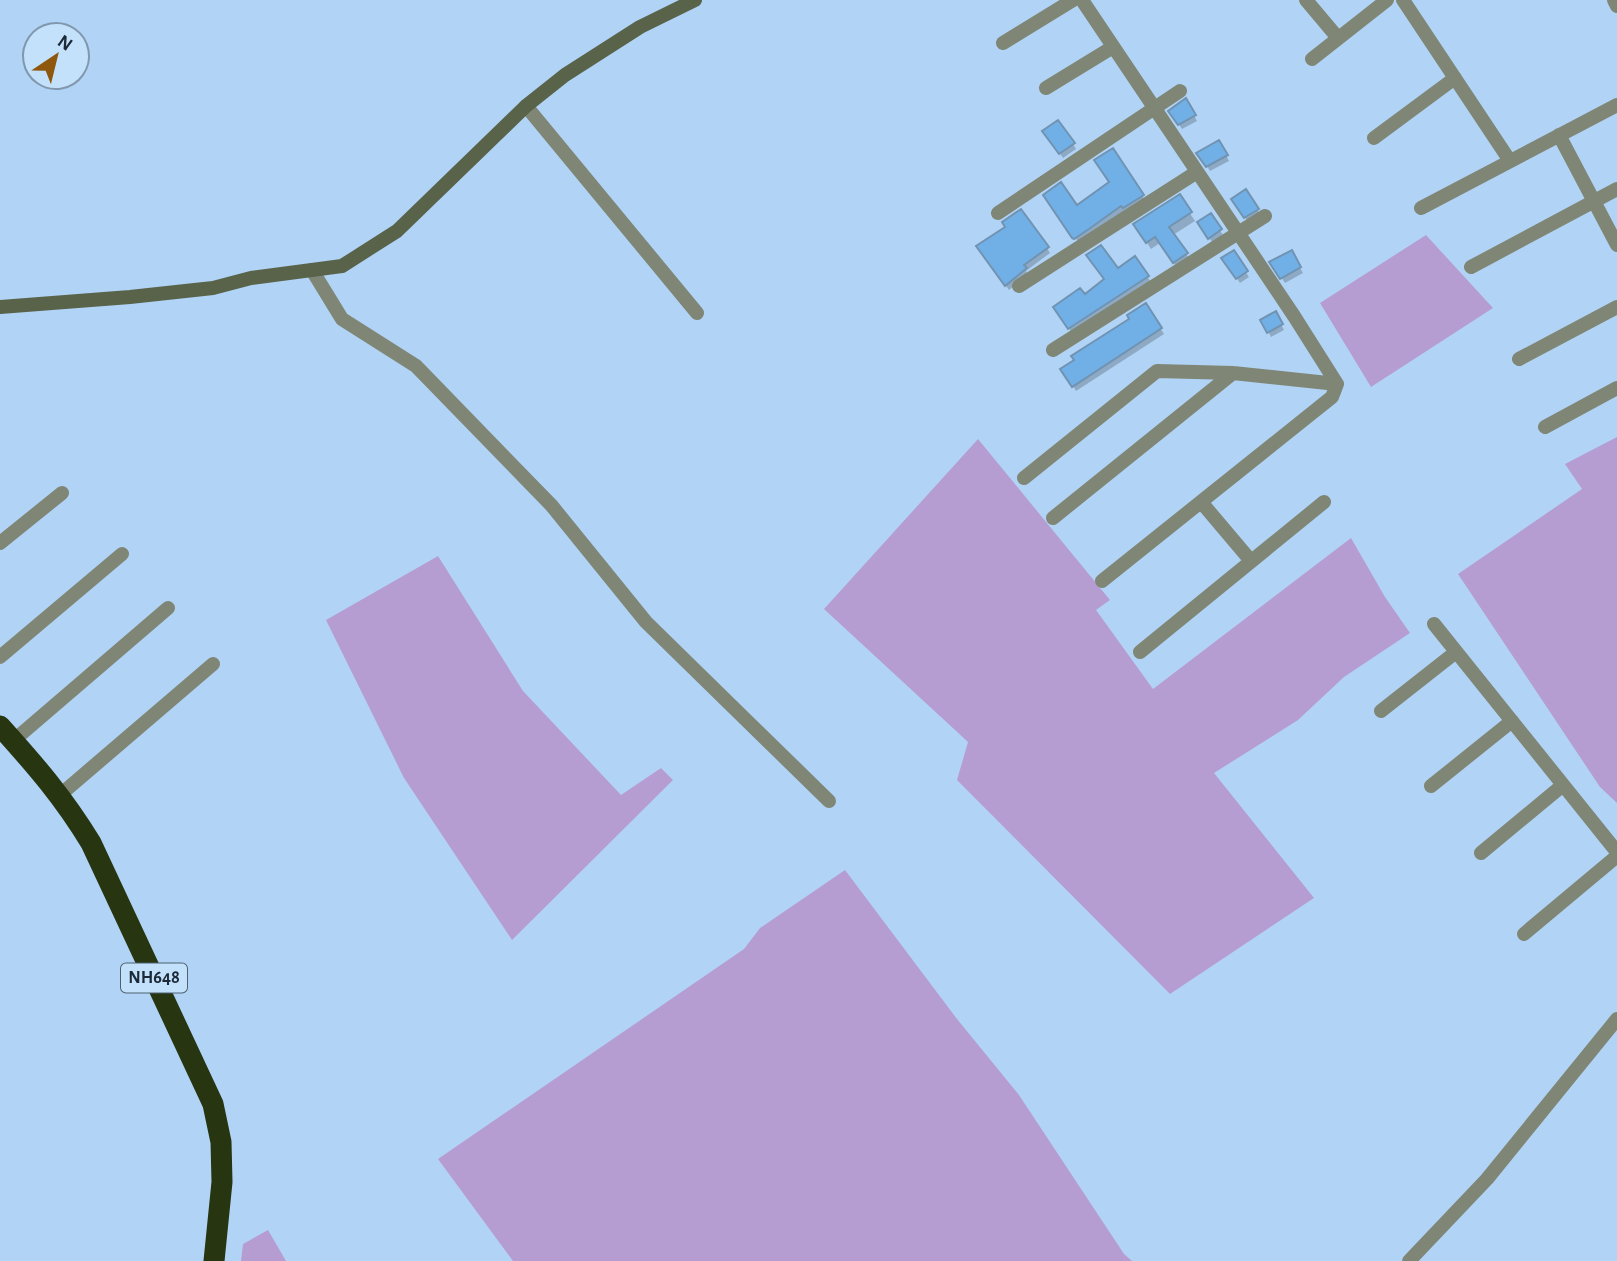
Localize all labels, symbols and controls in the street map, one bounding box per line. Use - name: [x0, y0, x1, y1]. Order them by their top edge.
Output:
- north arrow: [21, 21, 91, 91]
- text: N: [54, 32, 76, 55]
- road number: NH648: [121, 964, 187, 993]

